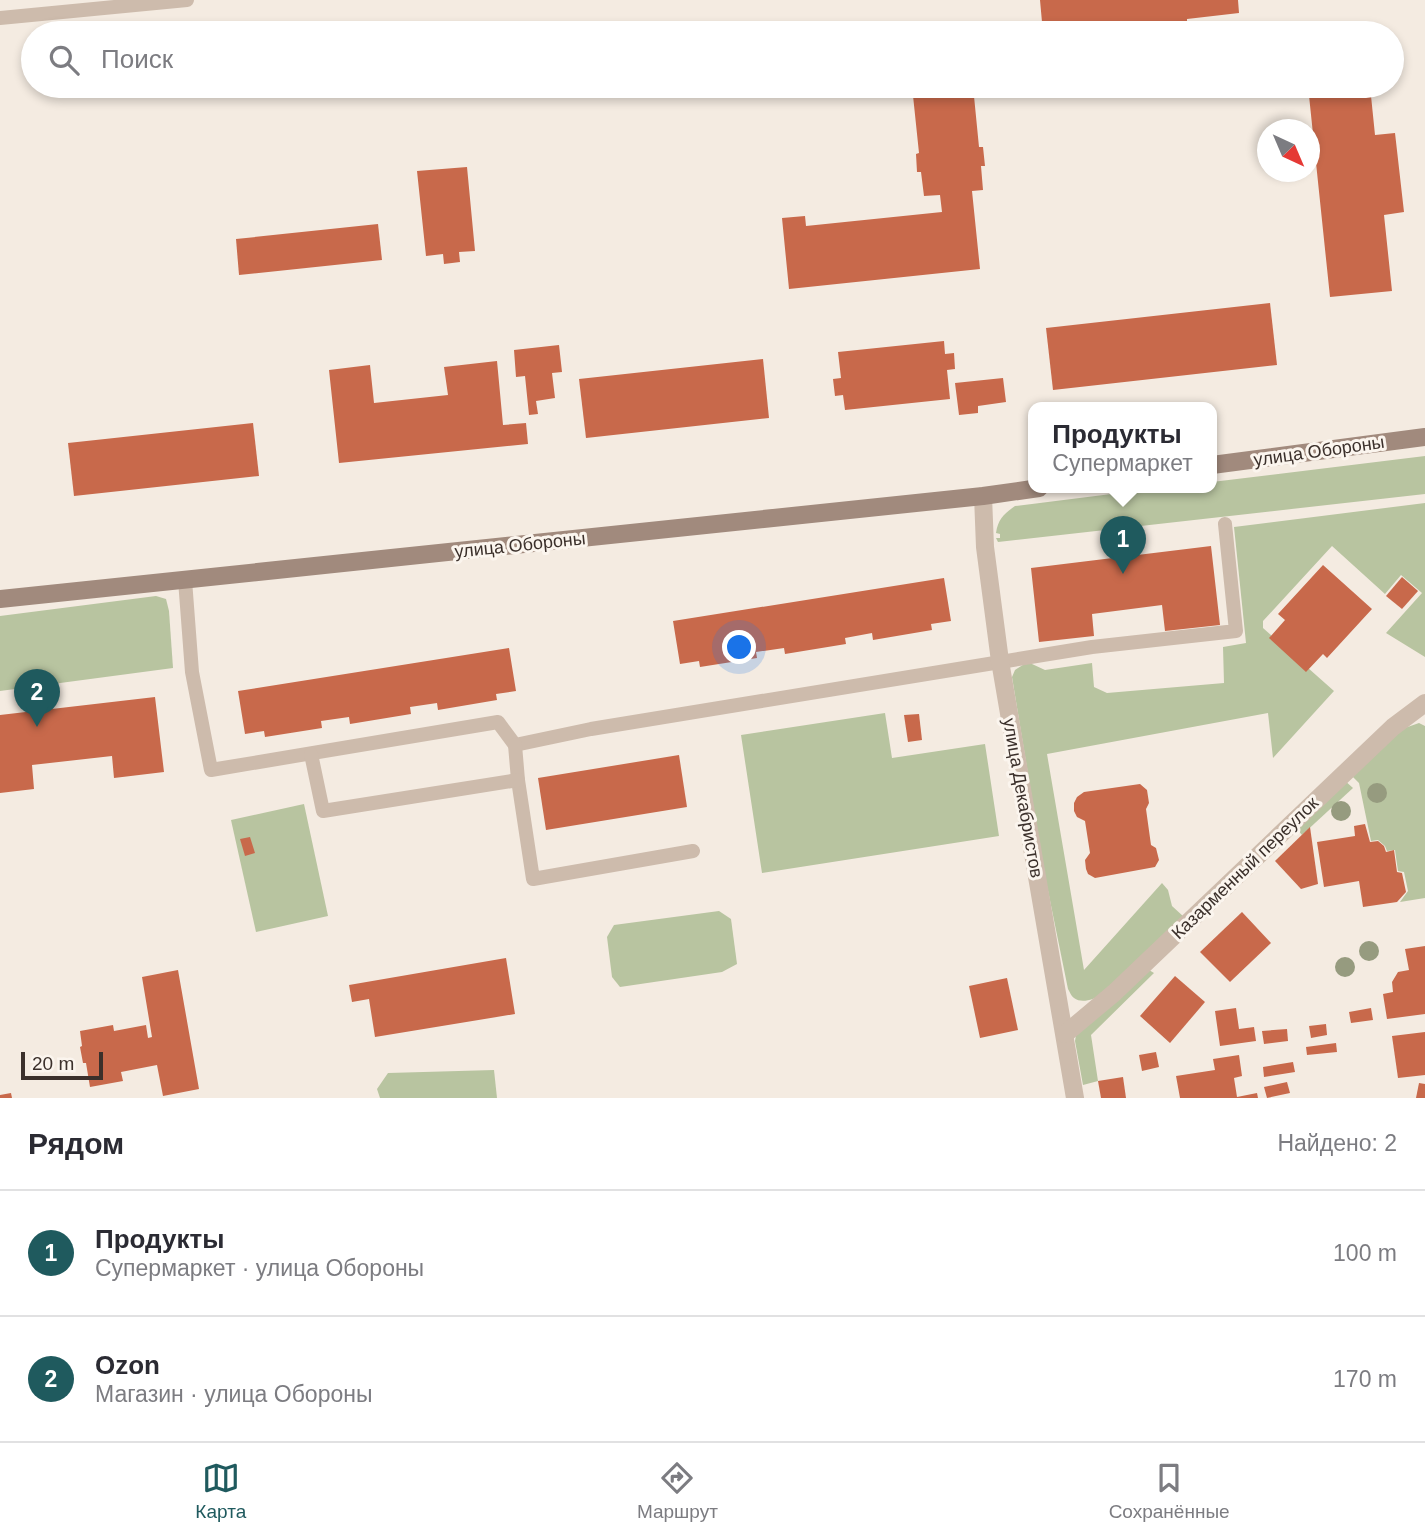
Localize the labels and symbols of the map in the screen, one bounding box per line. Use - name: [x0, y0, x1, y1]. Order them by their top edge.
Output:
- north arrow: [1257, 119, 1320, 182]
- street label: улица Обороны: [1252, 432, 1386, 470]
- pin: 1: [1100, 516, 1146, 574]
- street label: улица Обороны: [453, 528, 587, 562]
- your location: [722, 630, 756, 664]
- pin: 2: [14, 669, 60, 727]
- street label: улица Декабристов: [999, 717, 1047, 879]
- street label: Казарменный переулок: [1168, 793, 1322, 943]
- scale bar: [21, 1049, 103, 1081]

